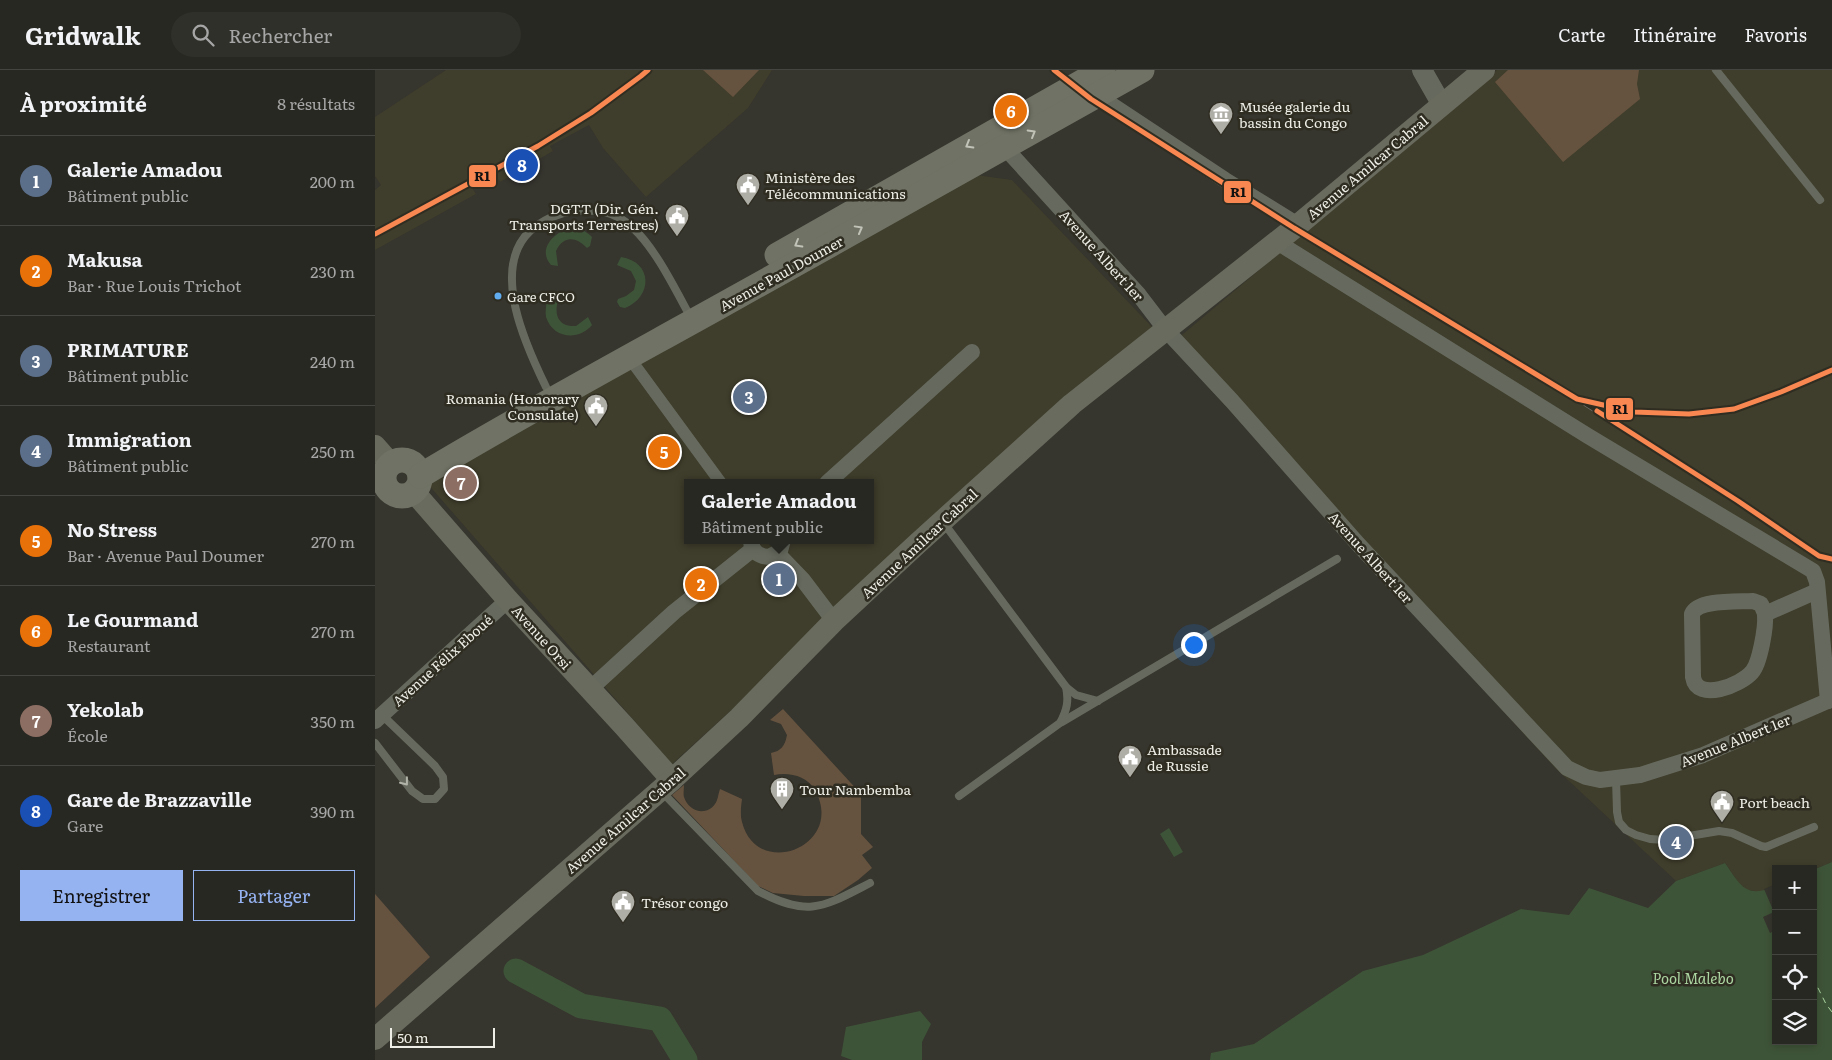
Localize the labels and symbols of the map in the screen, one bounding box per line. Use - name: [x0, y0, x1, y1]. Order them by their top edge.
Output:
- pin: 6: [995, 92, 1027, 130]
- place label: Musée galerie du bassin du Congo: [1239, 96, 1350, 132]
- museum icon: Musée galerie du bassin du Congo: [1208, 101, 1234, 135]
- street label: Avenue Amilcar Cabral: [1302, 110, 1432, 224]
- one-way arrow: [1026, 129, 1035, 139]
- one-way arrow: [965, 139, 974, 149]
- pin: 8: [506, 146, 538, 184]
- line badge: R1: [468, 164, 497, 188]
- text: R1: [474, 165, 490, 185]
- place label: Ministère des Télécommunications: [765, 167, 906, 203]
- public building icon: Ministère des Télécommunications: [735, 172, 761, 206]
- line badge: R1: [1223, 180, 1252, 204]
- text: R1: [1230, 181, 1246, 201]
- place label: DGTT (Dir. Gén. Transports Terrestres): [509, 198, 659, 234]
- public building icon: DGTT (Dir. Gén. Transports Terrestres): [664, 203, 690, 237]
- street label: Avenue Albert 1er: [1055, 205, 1149, 305]
- one-way arrow: [854, 225, 863, 235]
- street label: Avenue Paul Doumer: [715, 230, 847, 315]
- one-way arrow: [794, 237, 803, 247]
- place label: Gare CFCO: [507, 287, 575, 306]
- marker: Gare CFCO: [493, 291, 503, 301]
- pin: 3: [733, 378, 765, 416]
- place label: Romania (Honorary Consulate): [446, 388, 580, 424]
- public building icon: Romania (Honorary Consulate): [583, 393, 609, 427]
- line badge: R1: [1605, 397, 1634, 421]
- text: R1: [1612, 398, 1628, 418]
- pin: 5: [648, 433, 680, 471]
- pin: 7: [445, 464, 477, 502]
- street label: Avenue Amilcar Cabral: [856, 483, 982, 602]
- street label: Avenue Albert 1er: [1324, 507, 1418, 607]
- pin: 1: [763, 560, 795, 598]
- pin: 2: [685, 565, 717, 603]
- street label: Avenue Orsi: [508, 601, 576, 674]
- street label: Avenue Félix Eboué: [387, 610, 497, 710]
- your location: [1181, 632, 1207, 658]
- street label: Avenue Albert 1er: [1677, 709, 1793, 771]
- place label: Ambassade de Russie: [1147, 739, 1222, 775]
- public building icon: Ambassade de Russie: [1117, 744, 1143, 778]
- street label: Avenue Amilcar Cabral: [561, 762, 689, 878]
- one-way arrow: [400, 776, 409, 785]
- building icon: Tour Nambemba: [769, 776, 795, 810]
- place label: Tour Nambemba: [799, 779, 912, 799]
- public building icon: Port beach: [1709, 789, 1735, 823]
- place label: Port beach: [1739, 792, 1810, 812]
- pin: 4: [1660, 823, 1692, 861]
- public building icon: Trésor congo: [610, 889, 636, 923]
- place label: Trésor congo: [641, 892, 728, 912]
- water label: Pool Malebo: [1652, 966, 1734, 989]
- scale bar: [390, 1025, 495, 1048]

